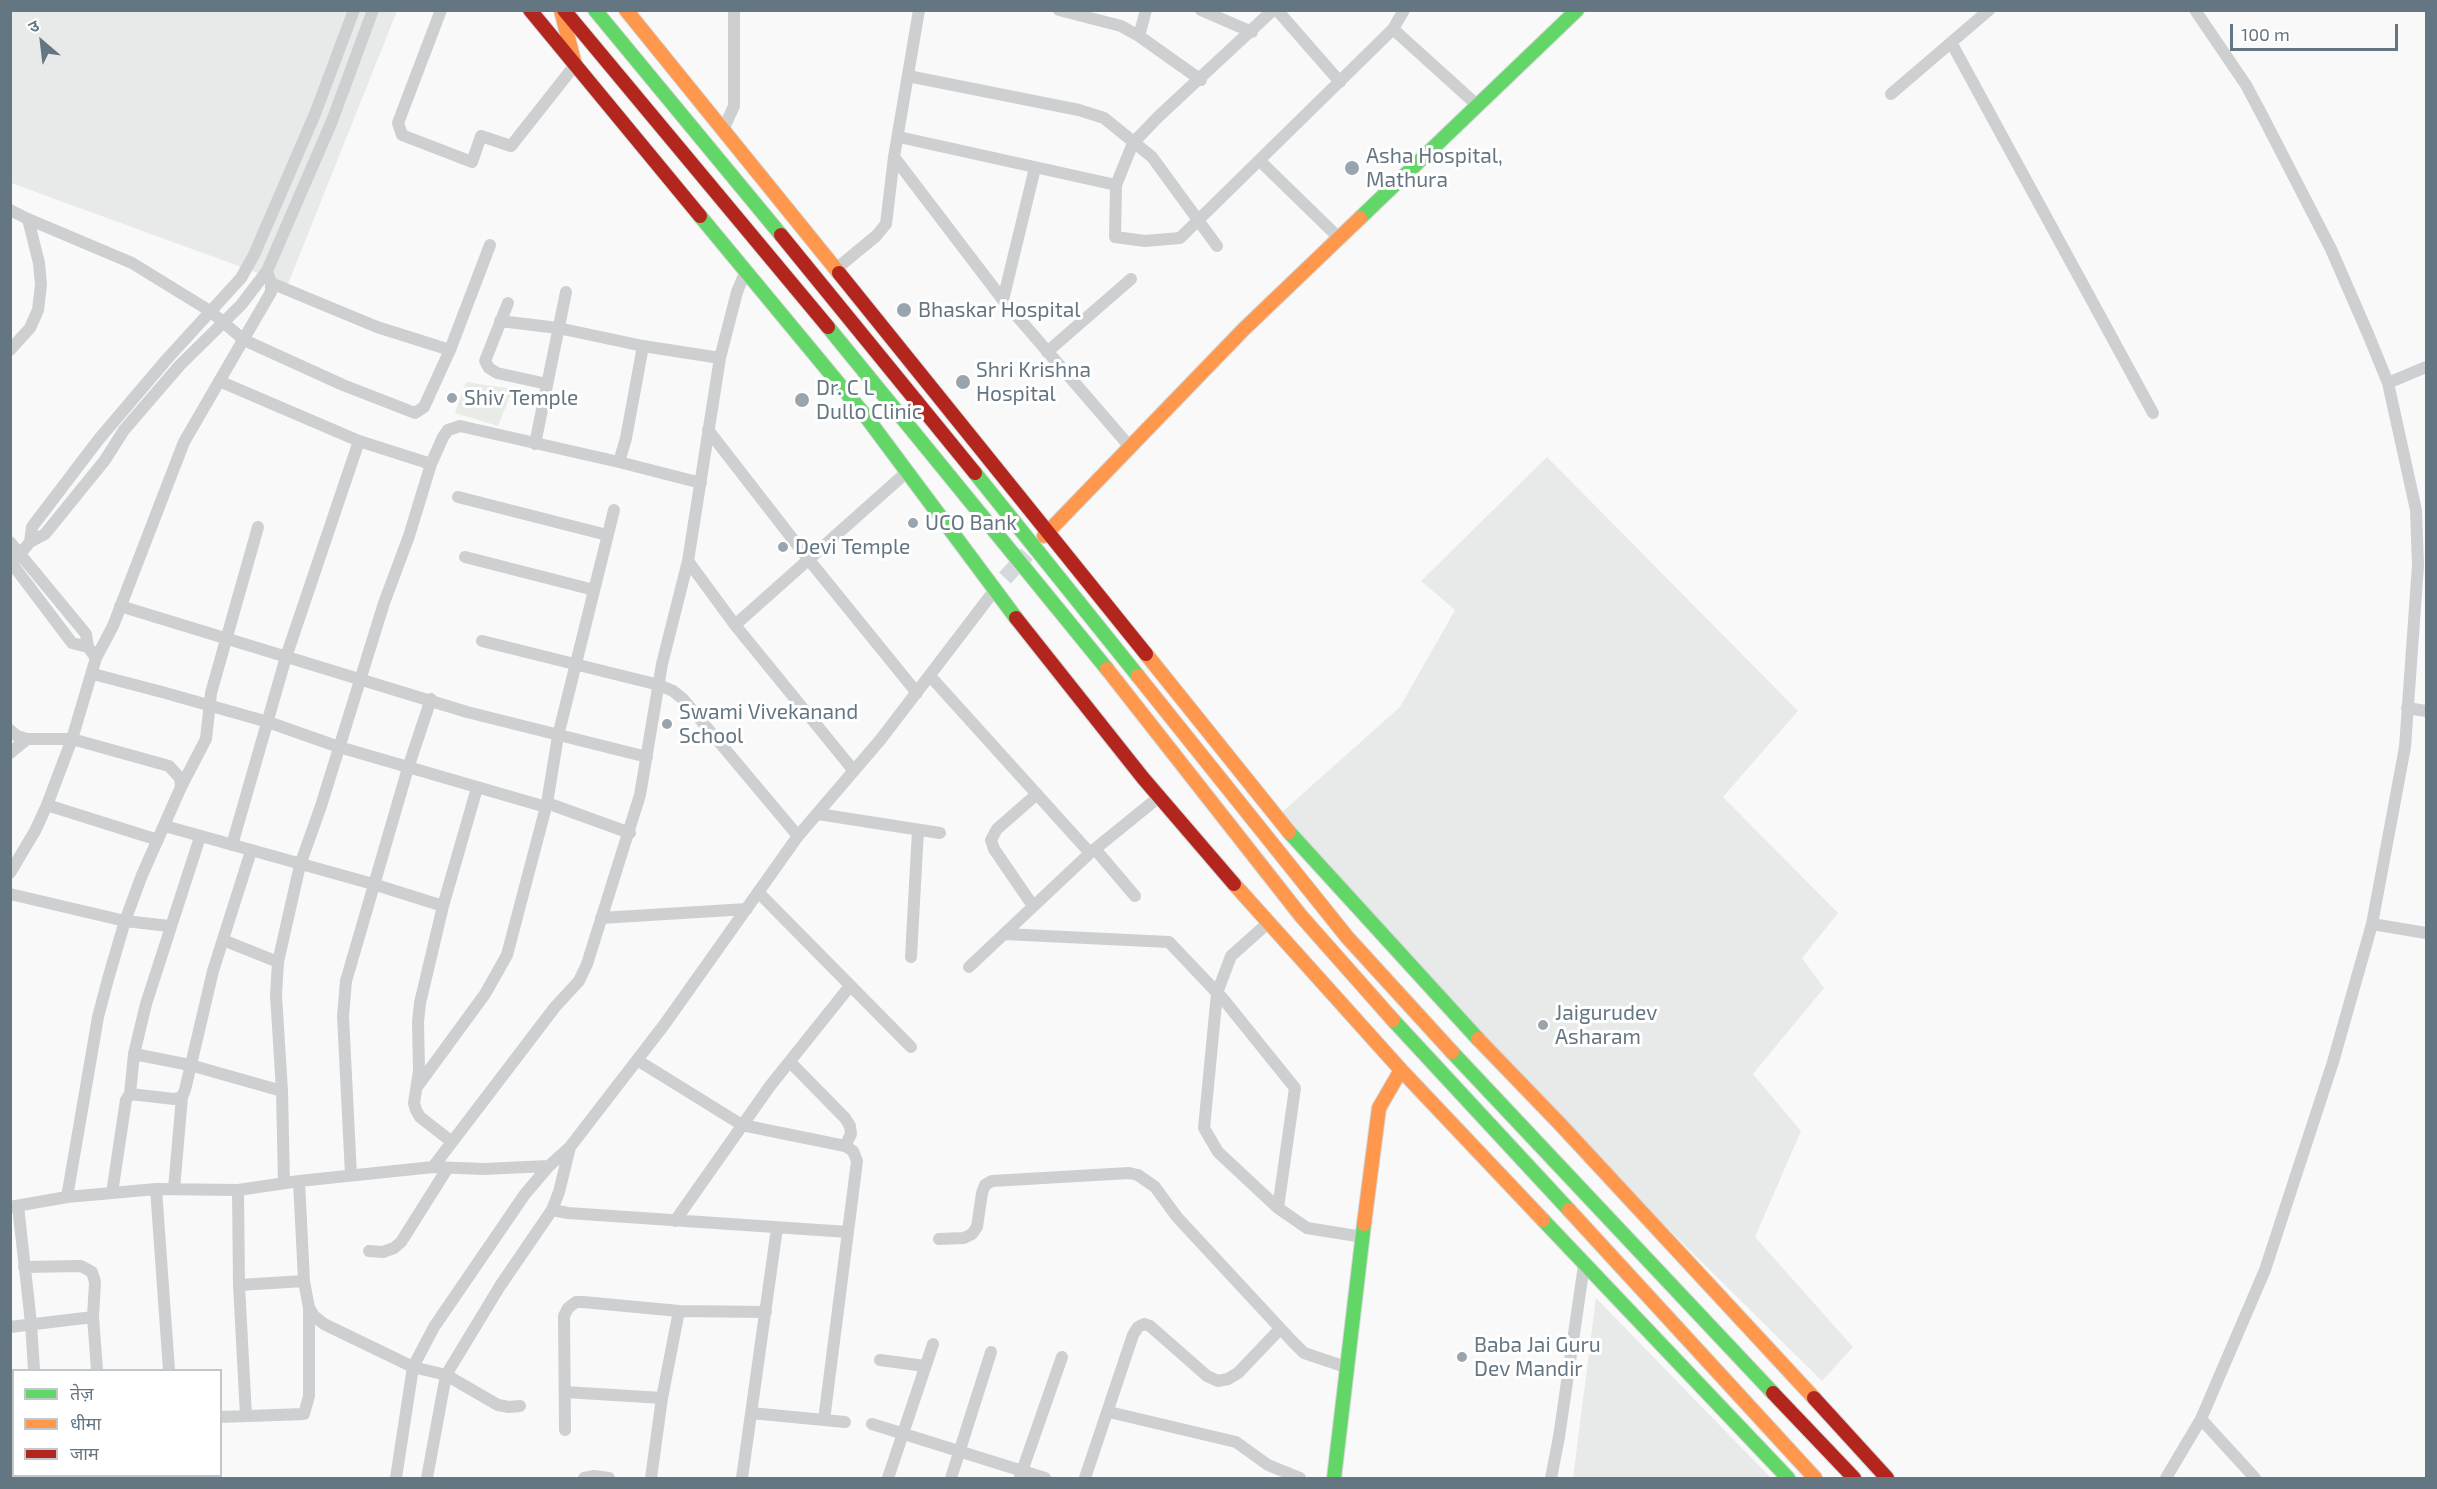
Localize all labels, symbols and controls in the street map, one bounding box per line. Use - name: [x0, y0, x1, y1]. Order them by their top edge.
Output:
- north arrow: [12, 12, 72, 72]
- scale bar: [2233, 12, 2401, 50]
- text: उ: [25, 15, 42, 36]
- text: 100 m: [2241, 23, 2290, 45]
- place label: Asha Hospital, Mathura: [1366, 143, 1503, 193]
- marker: Asha Hospital, Mathura: [1343, 159, 1361, 177]
- place label: Bhaskar Hospital: [918, 297, 1081, 323]
- marker: Bhaskar Hospital: [895, 301, 913, 319]
- place label: Shri Krishna Hospital: [976, 357, 1091, 407]
- marker: Shri Krishna Hospital: [954, 373, 972, 391]
- place label: Dr. C L Dullo Clinic: [816, 375, 922, 425]
- place label: Shiv Temple: [464, 385, 578, 411]
- marker: Shiv Temple: [445, 391, 459, 405]
- marker: Dr. C L Dullo Clinic: [793, 391, 811, 409]
- place label: UCO Bank: [925, 510, 1017, 536]
- marker: UCO Bank: [906, 516, 920, 530]
- place label: Devi Temple: [795, 534, 910, 560]
- marker: Devi Temple: [776, 540, 790, 554]
- place label: Swami Vivekanand School: [679, 699, 858, 749]
- marker: Swami Vivekanand School: [660, 717, 674, 731]
- place label: Jaigurudev Asharam: [1555, 1000, 1657, 1050]
- marker: Jaigurudev Asharam: [1536, 1018, 1550, 1032]
- place label: Baba Jai Guru Dev Mandir: [1474, 1332, 1601, 1382]
- marker: Baba Jai Guru Dev Mandir: [1455, 1350, 1469, 1364]
- legend: [12, 1369, 222, 1477]
- text: तेज़: [70, 1382, 94, 1404]
- text: धीमा: [70, 1412, 101, 1434]
- text: जाम: [70, 1442, 99, 1464]

